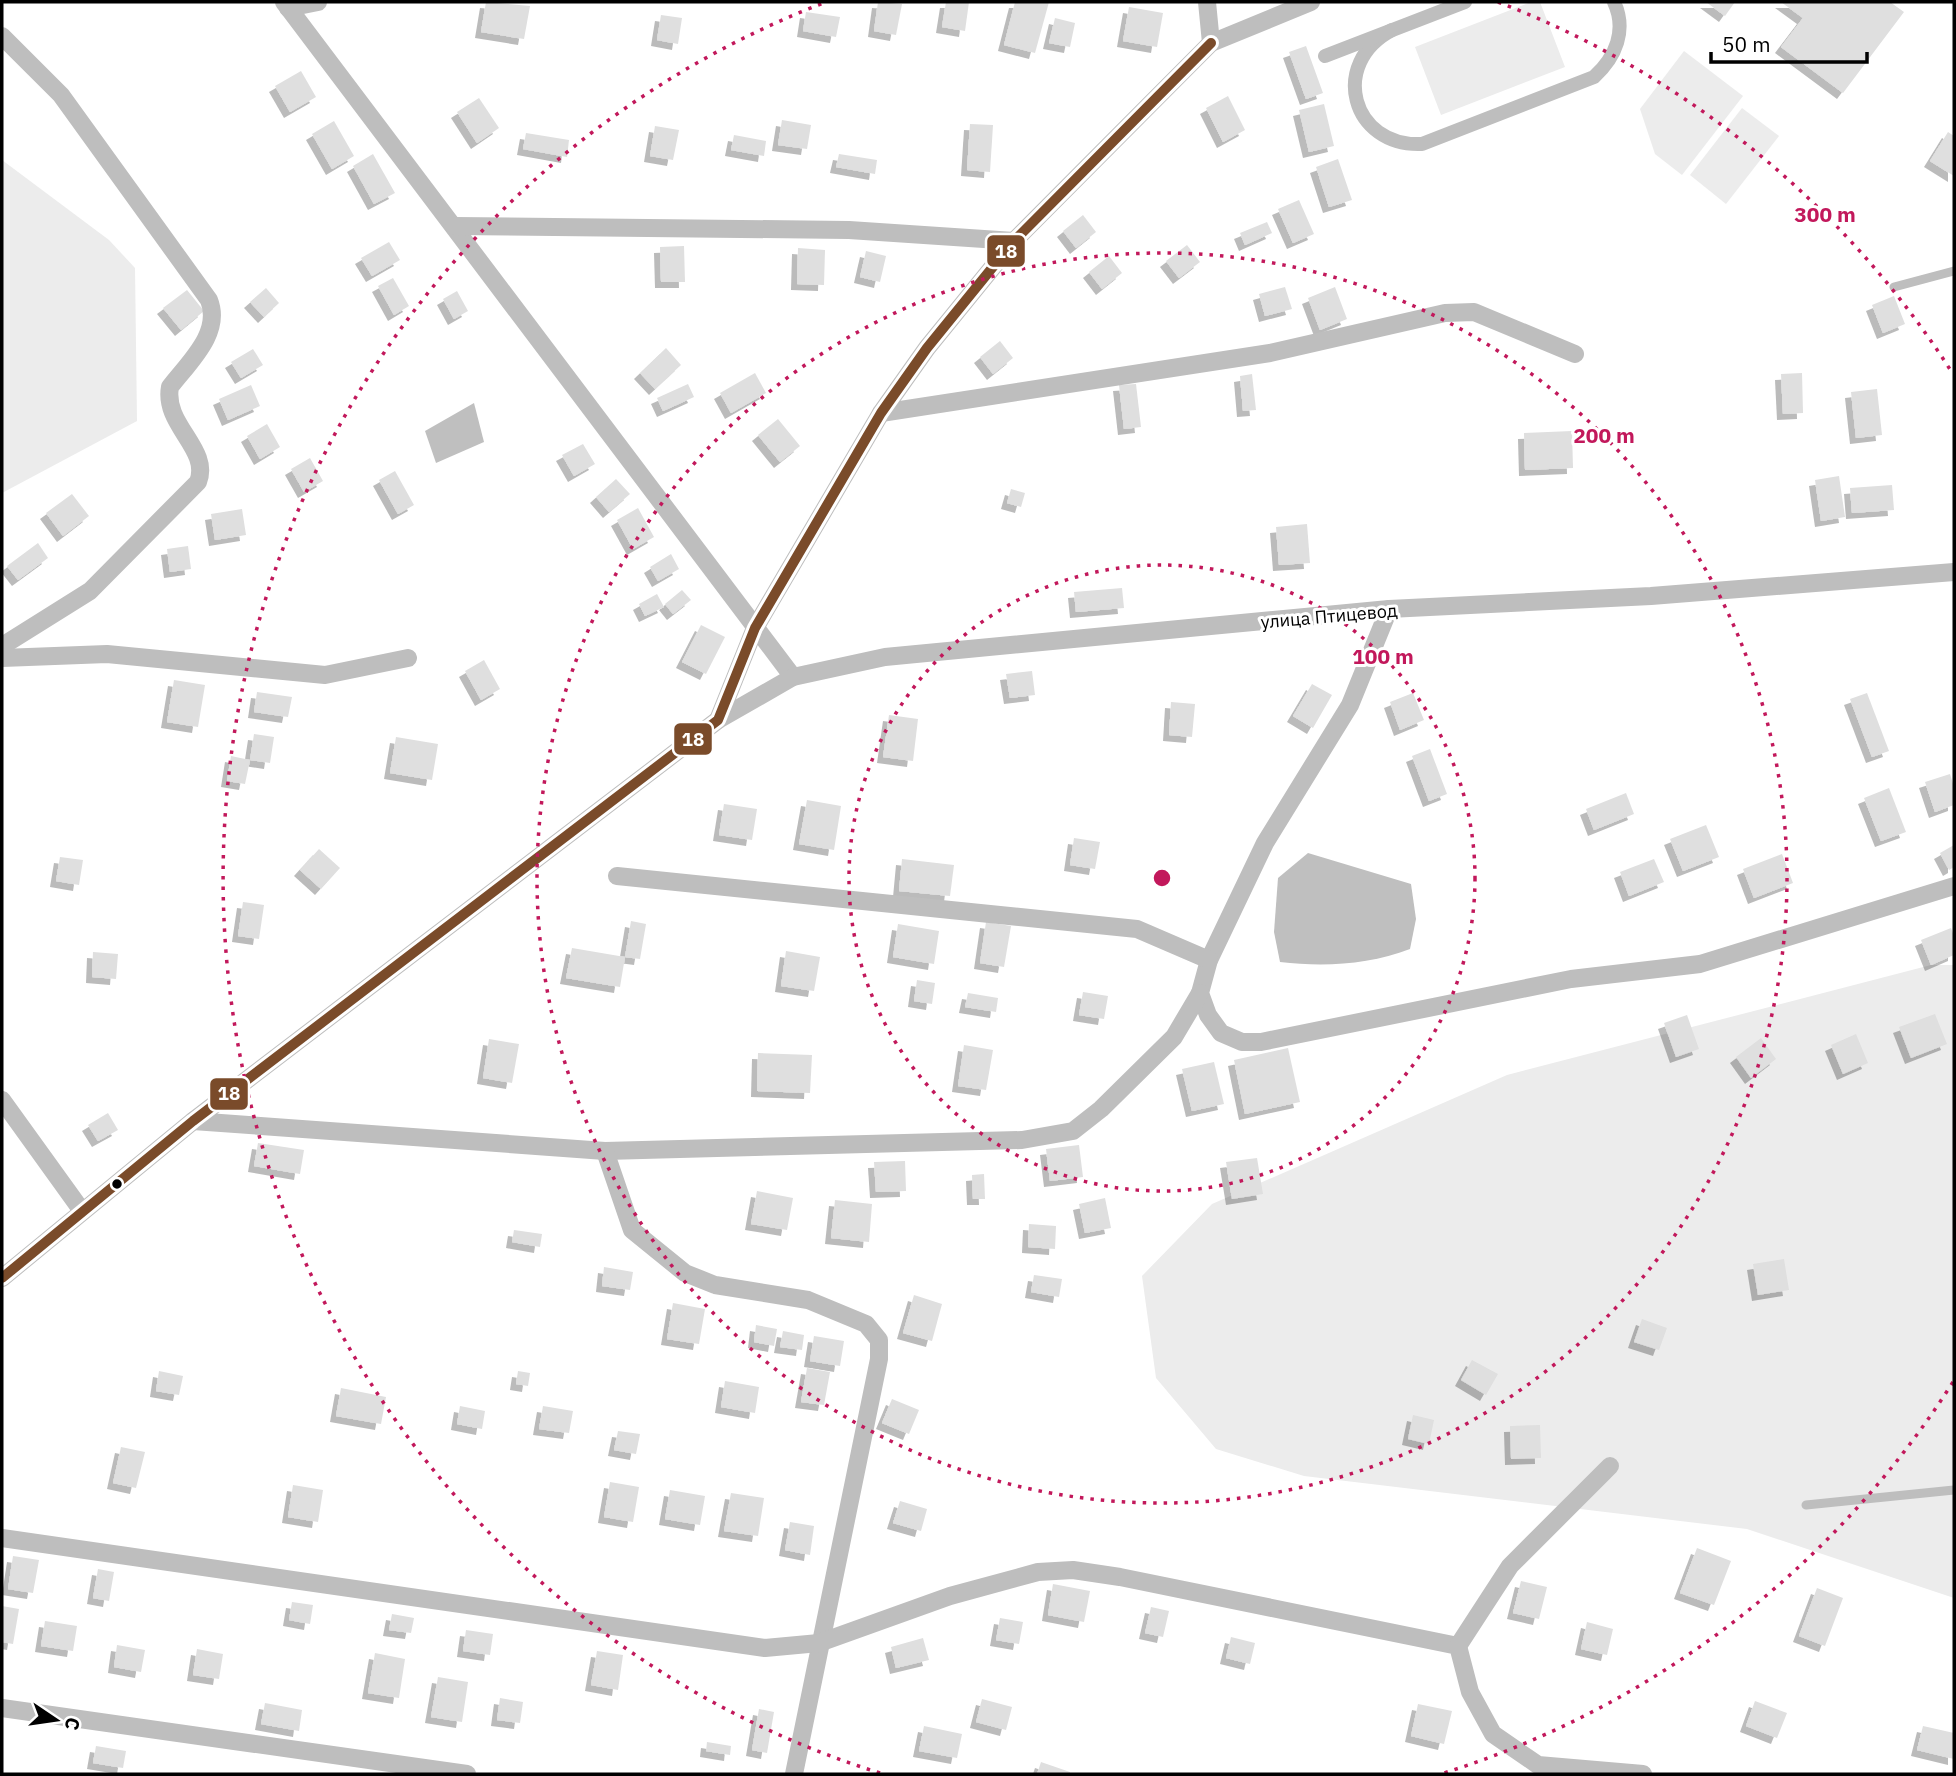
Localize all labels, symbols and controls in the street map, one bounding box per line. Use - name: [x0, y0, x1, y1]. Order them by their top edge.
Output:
- scale bar: [1711, 21, 1867, 65]
- text: 50 m: [1722, 30, 1771, 58]
- text: 300 m: [1794, 200, 1856, 228]
- line badge: 18: [986, 234, 1026, 268]
- text: 18: [995, 239, 1017, 263]
- text: 200 m: [1573, 421, 1635, 449]
- street label: улица Птицевод: [1260, 599, 1399, 633]
- text: 100 m: [1352, 642, 1414, 670]
- line badge: 18: [673, 722, 713, 756]
- text: 18: [682, 727, 704, 751]
- centre of rings: [1150, 866, 1174, 890]
- line badge: 18: [209, 1077, 249, 1111]
- text: 18: [218, 1081, 240, 1105]
- unlabelled marker: [110, 1177, 124, 1191]
- north arrow: [21, 1685, 91, 1755]
- text: С: [59, 1715, 86, 1733]

